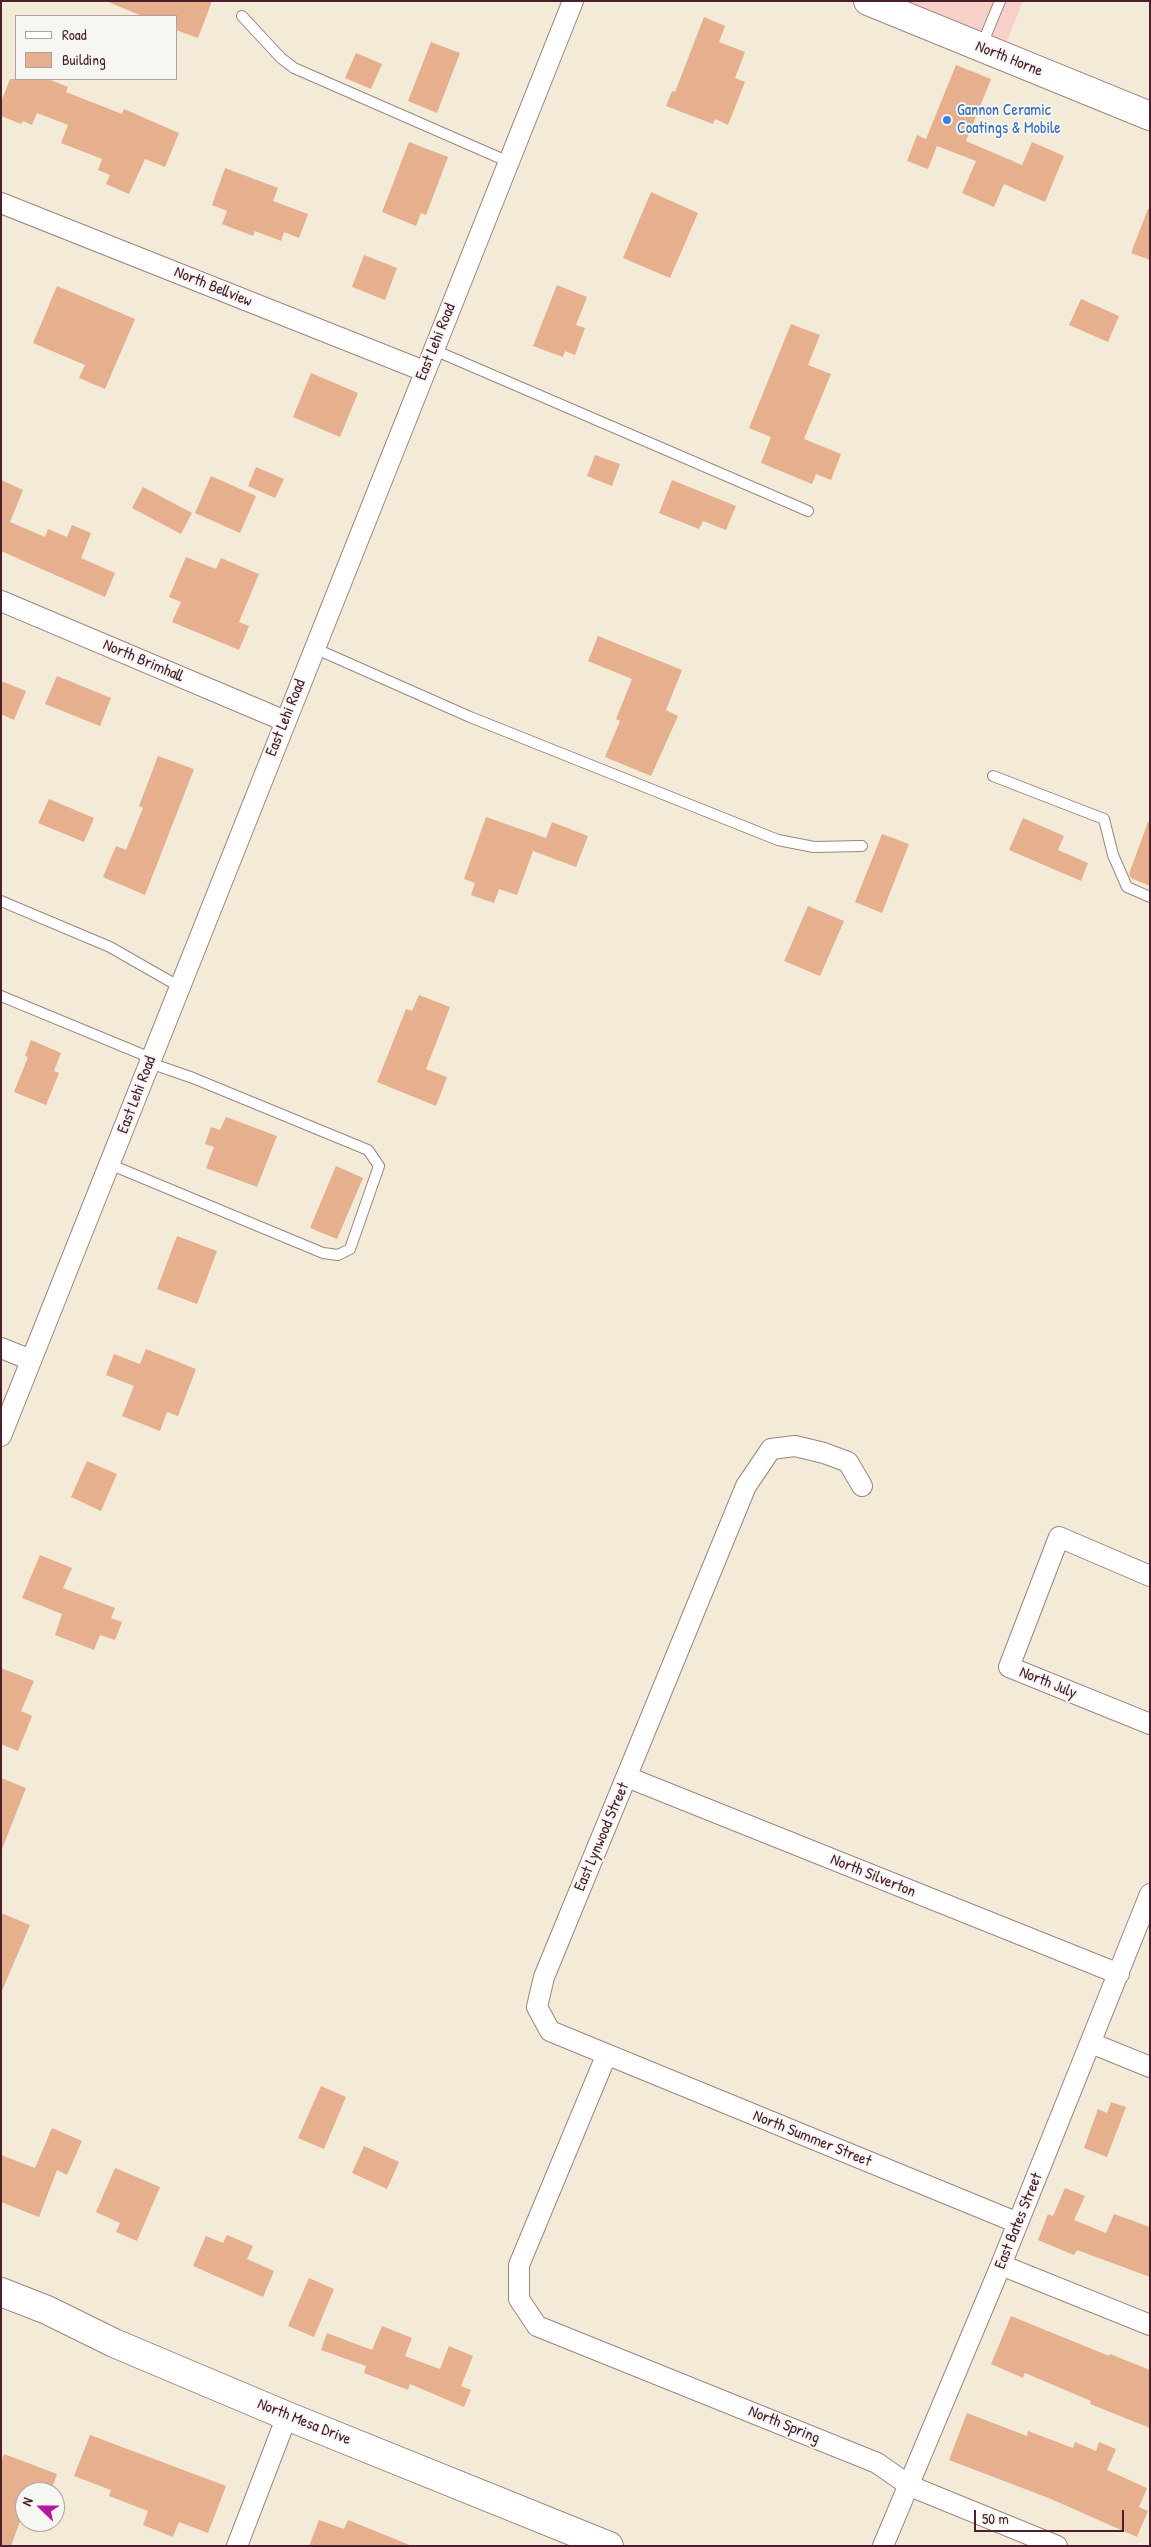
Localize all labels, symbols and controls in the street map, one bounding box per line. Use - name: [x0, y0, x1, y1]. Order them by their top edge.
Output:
- legend: [15, 15, 178, 80]
- text: Road: [62, 24, 87, 45]
- street label: North Horne: [973, 37, 1045, 81]
- text: Building: [62, 49, 106, 70]
- place label: Gannon Ceramic Coatings & Mobile: [957, 101, 1061, 139]
- marker: Gannon Ceramic Coatings & Mobile: [941, 114, 953, 126]
- street label: North Bellview: [171, 263, 255, 311]
- street label: East Lehi Road: [412, 301, 460, 383]
- street label: North Brimhall: [100, 635, 186, 687]
- street label: East Lehi Road: [262, 677, 310, 759]
- street label: East Lehi Road: [113, 1054, 161, 1136]
- street label: North July: [1016, 1663, 1080, 1703]
- street label: East Lynwood Street: [570, 1780, 634, 1894]
- street label: North Silverton: [828, 1850, 918, 1902]
- street label: North Summer Street: [750, 2107, 874, 2171]
- street label: East Bates Street: [991, 2170, 1047, 2272]
- street label: North Mesa Drive: [254, 2395, 354, 2449]
- street label: North Spring: [745, 2402, 823, 2448]
- north arrow: [15, 2482, 65, 2532]
- text: N: [16, 2495, 37, 2509]
- scale bar: [976, 2500, 1126, 2532]
- text: 50 m: [982, 2508, 1009, 2529]

